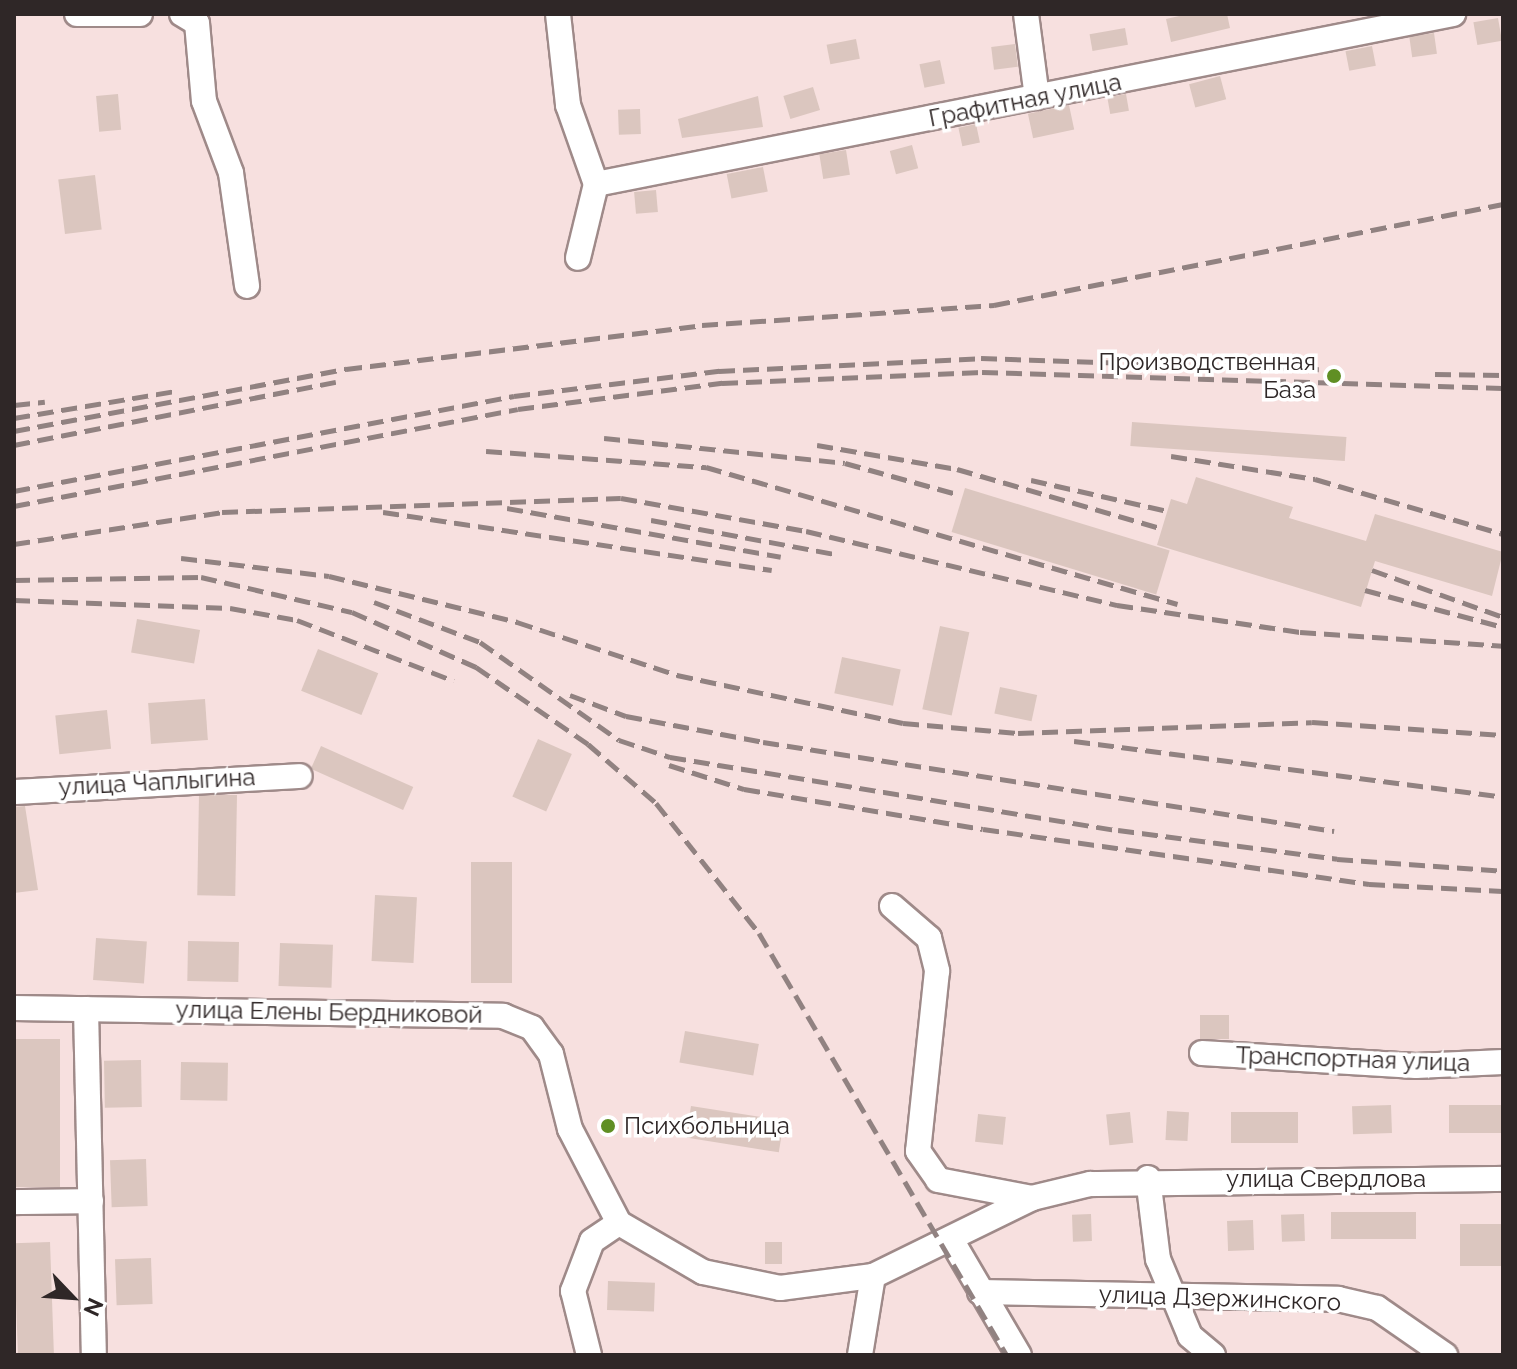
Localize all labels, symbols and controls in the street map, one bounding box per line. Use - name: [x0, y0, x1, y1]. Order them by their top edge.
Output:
- street label: Графитная улица: [926, 67, 1124, 133]
- place label: Производственная База: [1098, 348, 1316, 404]
- marker: Производственная База: [1323, 365, 1345, 387]
- street label: улица Чаплыгина: [58, 762, 256, 802]
- street label: улица Елены Бердниковой: [175, 995, 483, 1029]
- street label: Транспортная улица: [1235, 1041, 1471, 1077]
- place label: Психбольница: [624, 1112, 790, 1140]
- marker: Психбольница: [599, 1117, 617, 1135]
- street label: улица Свердлова: [1226, 1165, 1426, 1193]
- north arrow: [32, 1257, 112, 1337]
- street label: улица Дзержинского: [1098, 1279, 1342, 1317]
- text: N: [78, 1294, 109, 1320]

